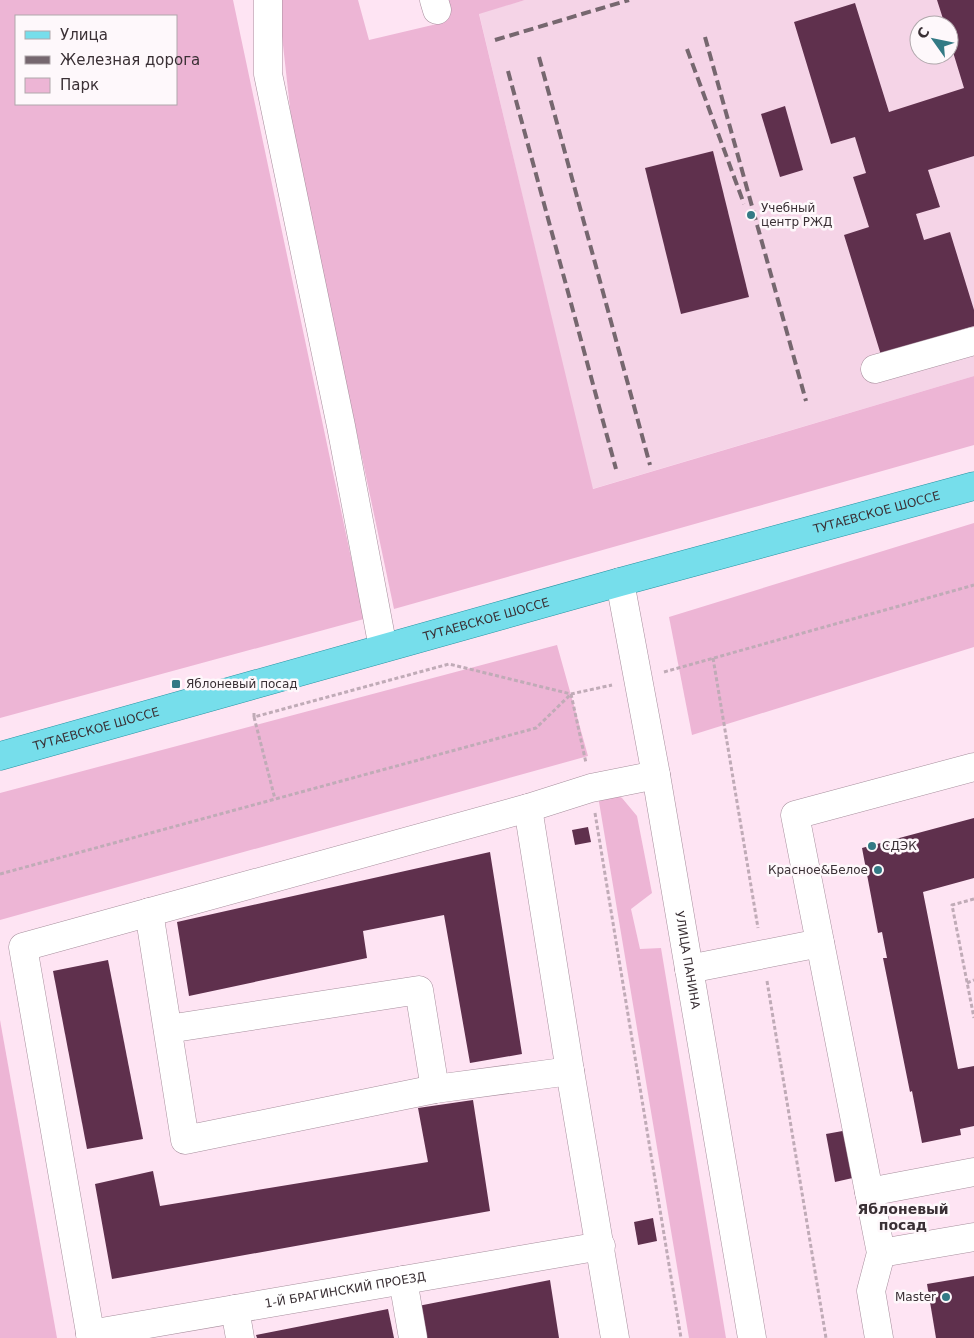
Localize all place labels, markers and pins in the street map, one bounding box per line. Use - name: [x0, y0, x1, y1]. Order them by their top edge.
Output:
- place label: Учебный центр РЖД: [761, 201, 832, 229]
- marker: Учебный центр РЖД: [745, 209, 757, 221]
- place label: Яблоневый посад: [186, 677, 298, 691]
- marker: Яблоневый посад: [170, 678, 182, 690]
- place label: СДЭК: [882, 839, 917, 853]
- marker: СДЭК: [866, 840, 878, 852]
- place label: Красное&Белое: [768, 863, 868, 877]
- marker: Красное&Белое: [872, 864, 884, 876]
- place label: Master: [895, 1290, 936, 1304]
- marker: Master: [940, 1291, 952, 1303]

